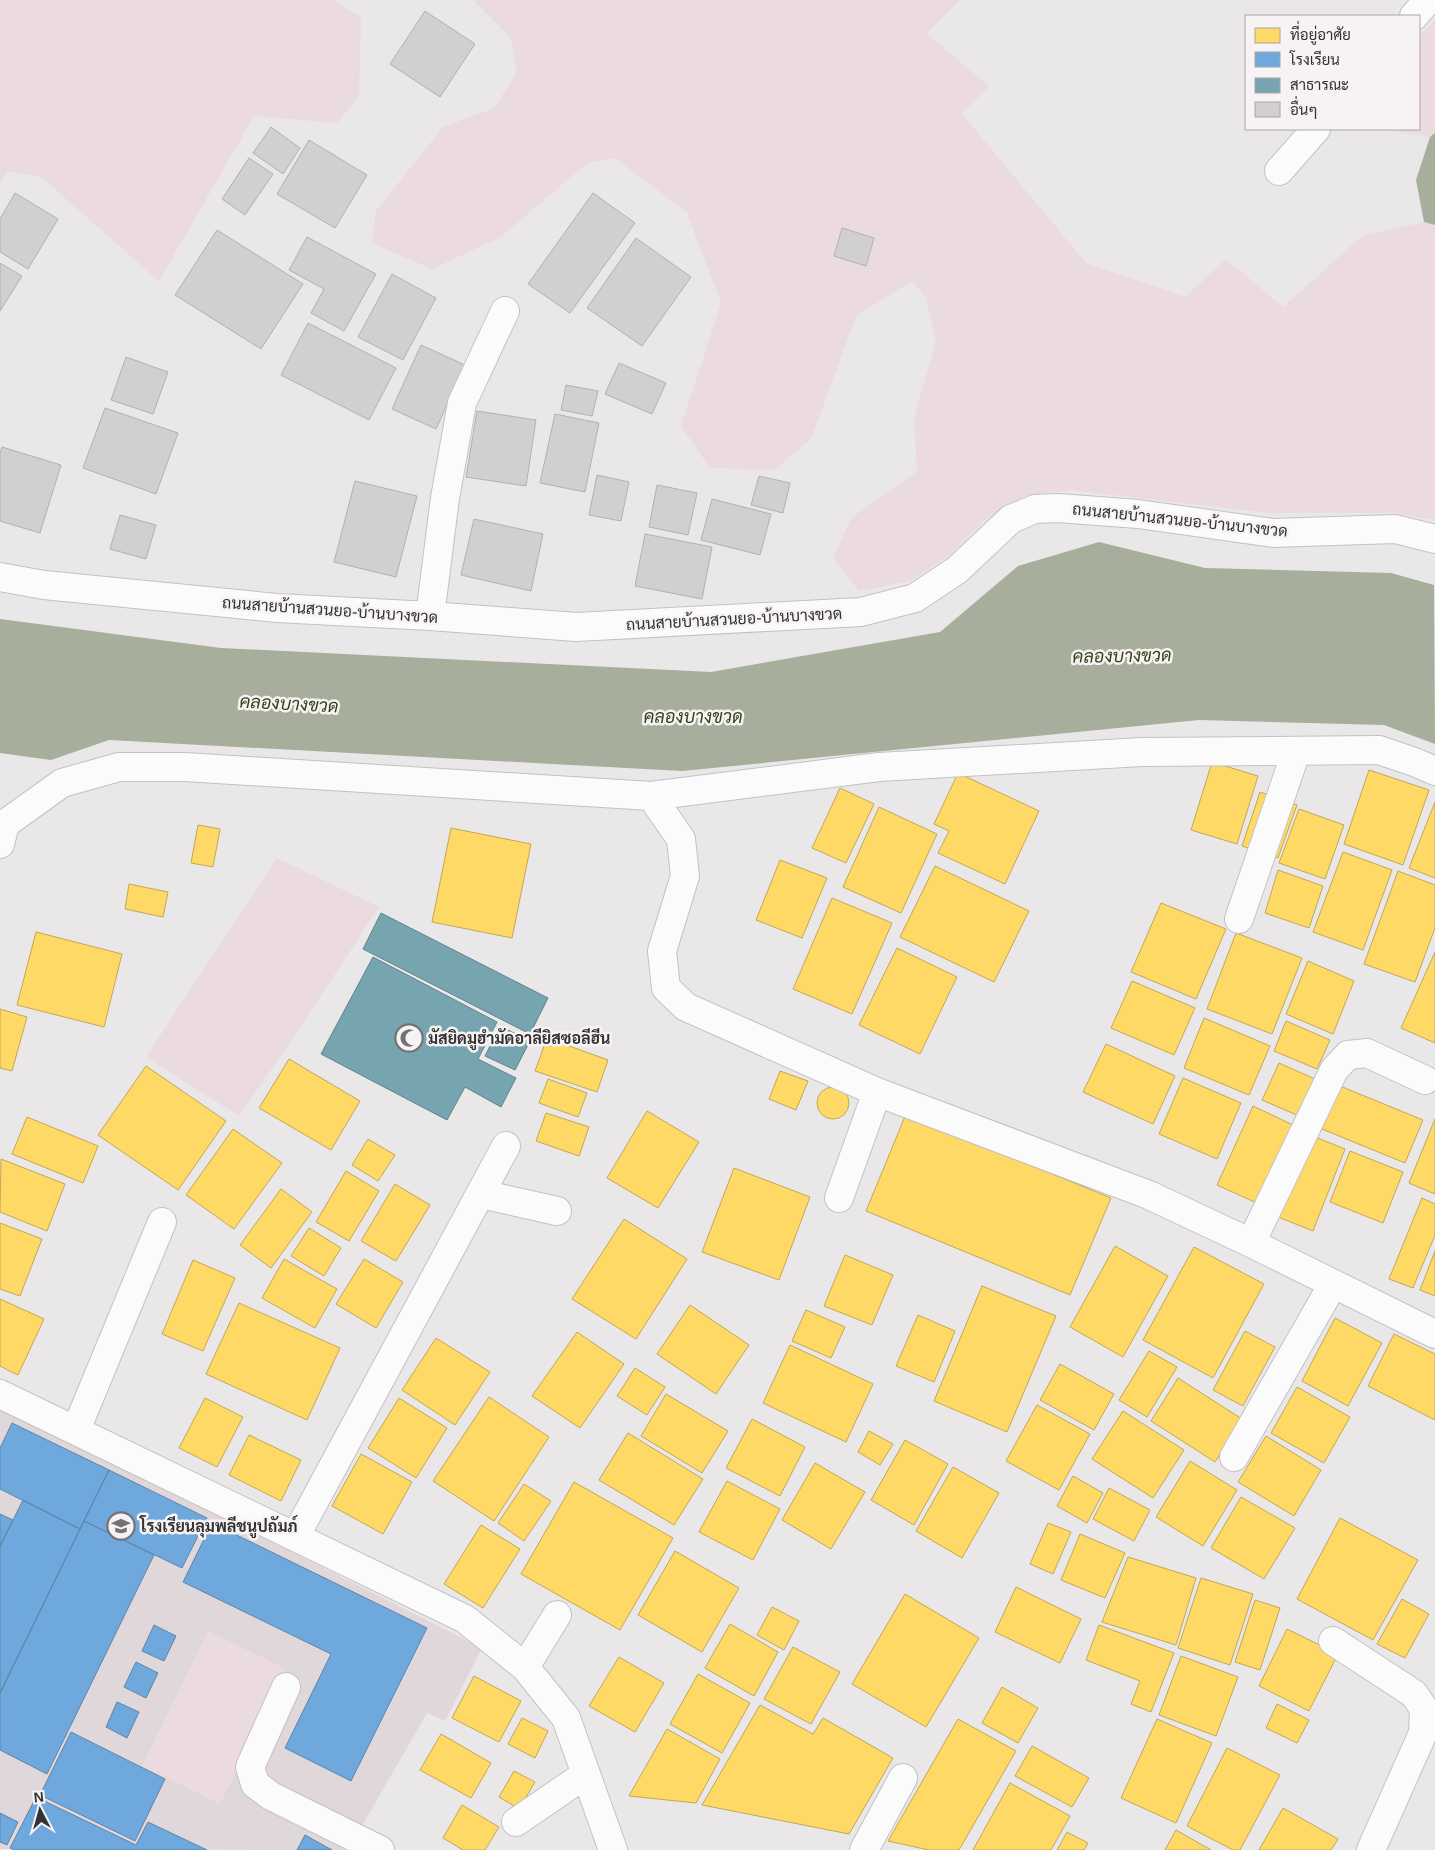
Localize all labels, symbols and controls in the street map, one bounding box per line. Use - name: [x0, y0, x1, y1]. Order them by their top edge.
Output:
- legend: [1245, 15, 1420, 130]
- text: ที่อยู่อาศัย: [1290, 20, 1351, 45]
- text: โรงเรียน: [1289, 50, 1340, 68]
- text: สาธารณะ: [1290, 76, 1349, 93]
- text: อื่นๆ: [1290, 95, 1318, 119]
- street label: ถนนสายบ้านสวนยอ-บ้านบางขวด: [1071, 498, 1289, 540]
- street label: ถนนสายบ้านสวนยอ-บ้านบางขวด: [221, 592, 439, 626]
- street label: ถนนสายบ้านสวนยอ-บ้านบางขวด: [625, 603, 843, 633]
- water label: คลองบางขวด: [1072, 645, 1172, 667]
- water label: คลองบางขวด: [239, 691, 339, 717]
- water label: คลองบางขวด: [643, 707, 743, 727]
- mosque icon: มัสยิดมูฮำมัดอาลียิสซอลีฮีน: [394, 1023, 424, 1053]
- place label: มัสยิดมูฮำมัดอาลียิสซอลีฮีน: [428, 1028, 610, 1051]
- school or university icon: โรงเรียนลุมพลีชนูปถัมภ์: [106, 1511, 136, 1541]
- place label: โรงเรียนลุมพลีชนูปถัมภ์: [139, 1515, 298, 1539]
- north arrow: [15, 1785, 65, 1835]
- text: N: [33, 1789, 45, 1806]

